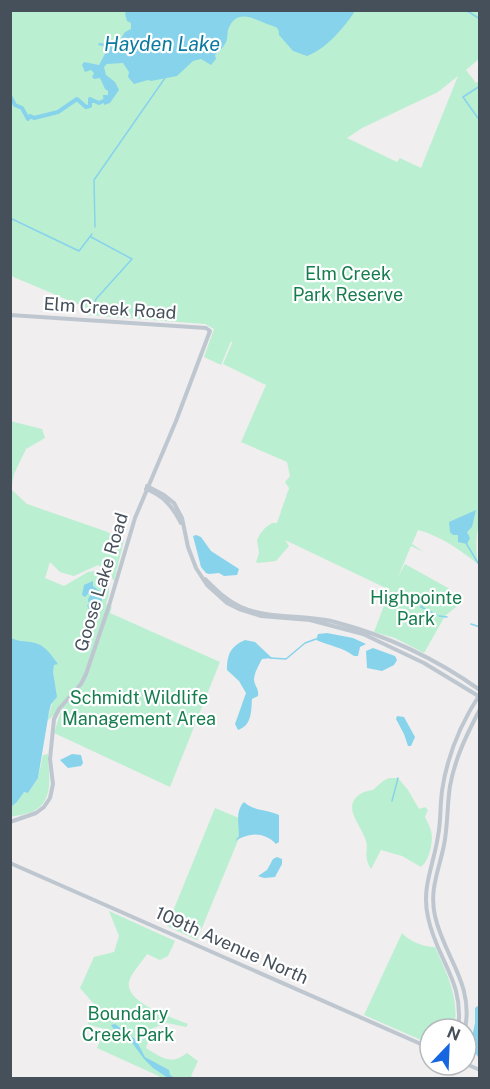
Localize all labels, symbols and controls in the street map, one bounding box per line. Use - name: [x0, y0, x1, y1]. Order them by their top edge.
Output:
- water label: Hayden Lake: [104, 32, 220, 56]
- park label: Elm Creek Park Reserve: [293, 263, 403, 305]
- street label: Elm Creek Road: [43, 293, 177, 323]
- street label: Goose Lake Road: [70, 510, 132, 654]
- park label: Highpointe Park: [370, 587, 462, 629]
- park label: Schmidt Wildlife Management Area: [62, 687, 216, 729]
- street label: 109th Avenue North: [152, 902, 312, 988]
- park label: Boundary Creek Park: [82, 1003, 174, 1045]
- north arrow: [418, 1017, 478, 1077]
- text: N: [444, 1022, 463, 1045]

